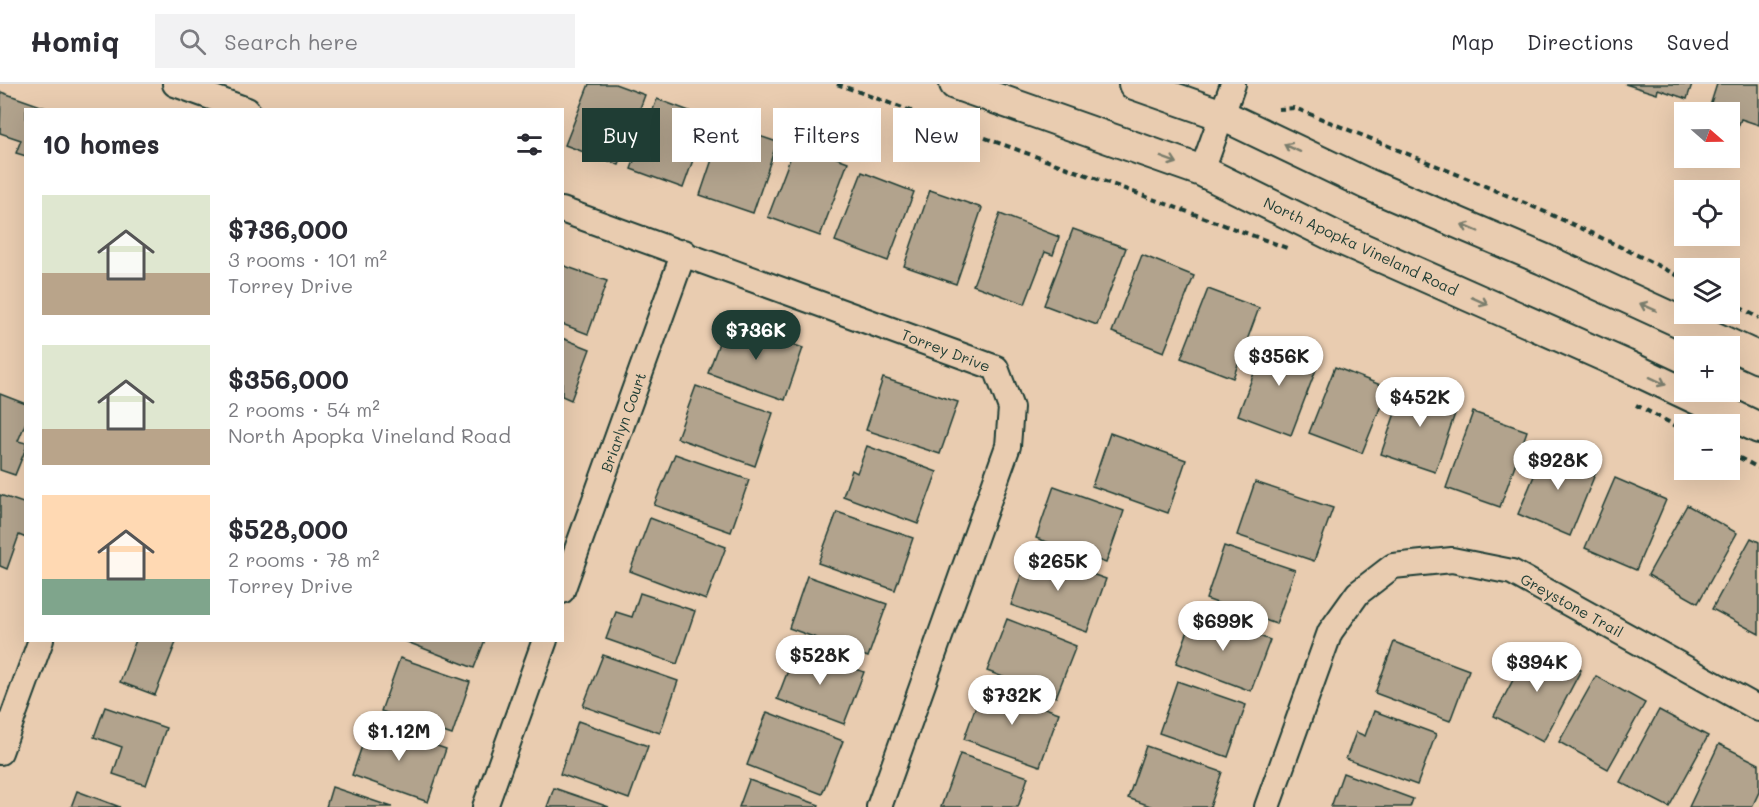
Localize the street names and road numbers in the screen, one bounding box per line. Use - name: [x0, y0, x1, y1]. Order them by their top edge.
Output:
- street label: North Apopka Vineland Road: [1261, 192, 1461, 300]
- street label: Torrey Drive: [899, 324, 993, 376]
- street label: Briarlyn Court: [596, 369, 650, 475]
- street label: Greystone Trail: [1517, 568, 1627, 642]

